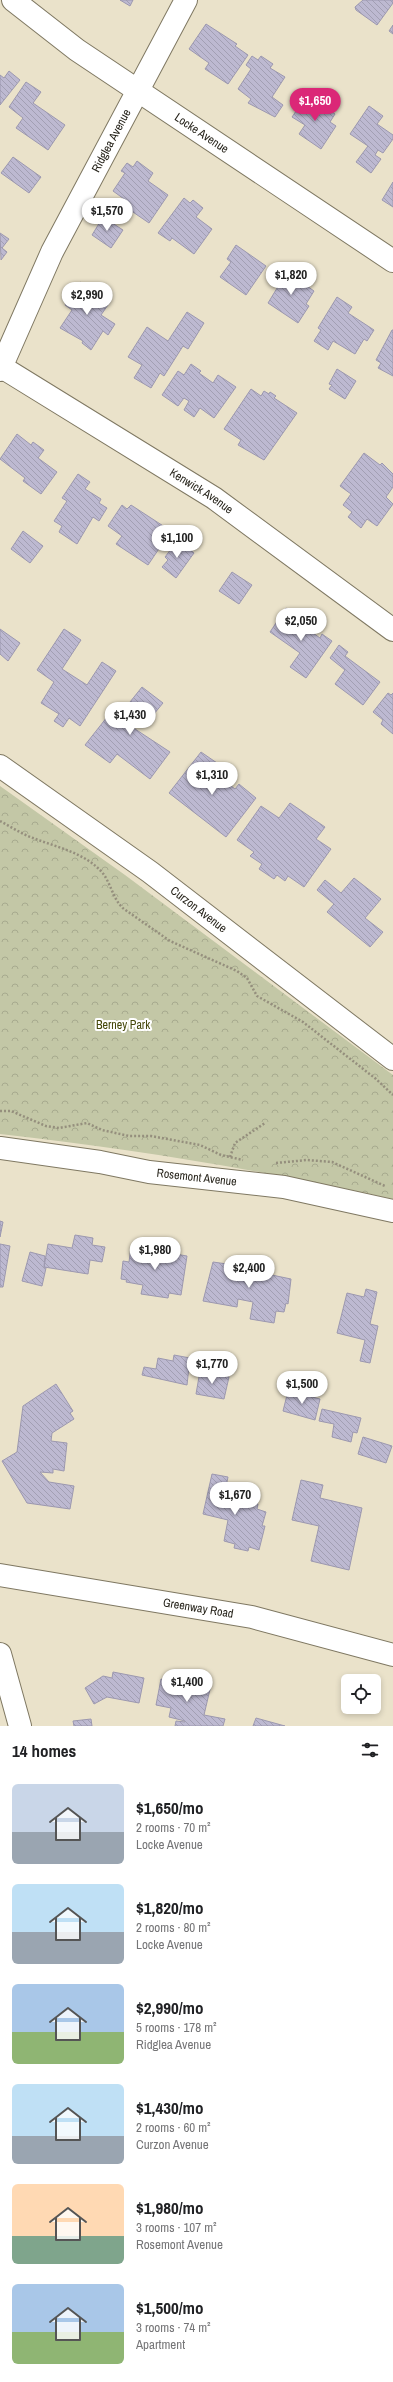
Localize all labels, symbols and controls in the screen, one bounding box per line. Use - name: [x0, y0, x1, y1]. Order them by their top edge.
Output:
- pin: $1,650: [282, 88, 348, 122]
- text: $1,650: [299, 92, 331, 109]
- street label: Ridglea Avenue: [88, 106, 135, 175]
- street label: Locke Avenue: [171, 109, 232, 157]
- pin: $1,570: [74, 198, 140, 232]
- text: $1,570: [91, 202, 123, 219]
- pin: $1,820: [258, 262, 324, 296]
- text: $1,820: [275, 266, 307, 283]
- pin: $2,990: [54, 282, 120, 316]
- text: $2,990: [71, 286, 103, 303]
- street label: Kenwick Avenue: [167, 465, 236, 517]
- pin: $1,100: [144, 525, 210, 559]
- text: $1,100: [161, 529, 193, 546]
- pin: $2,050: [268, 608, 334, 642]
- text: $2,050: [285, 612, 317, 629]
- pin: $1,430: [97, 702, 163, 736]
- text: $1,430: [114, 706, 146, 723]
- pin: $1,310: [179, 762, 245, 796]
- text: $1,310: [196, 766, 228, 783]
- street label: Curzon Avenue: [167, 883, 230, 936]
- park label: Berney Park: [96, 1017, 150, 1033]
- street label: Rosemont Avenue: [156, 1165, 238, 1190]
- pin: $1,980: [122, 1237, 188, 1271]
- text: $1,980: [139, 1241, 171, 1258]
- pin: $2,400: [216, 1255, 282, 1289]
- text: $2,400: [233, 1259, 265, 1276]
- pin: $1,770: [179, 1351, 245, 1385]
- text: $1,770: [196, 1355, 228, 1372]
- pin: $1,500: [269, 1371, 335, 1405]
- text: $1,500: [286, 1375, 318, 1392]
- pin: $1,670: [202, 1482, 268, 1516]
- text: $1,670: [219, 1486, 251, 1503]
- street label: Greenway Road: [162, 1594, 235, 1622]
- pin: $1,400: [154, 1669, 220, 1703]
- text: $1,400: [171, 1673, 203, 1690]
- map controls: [341, 1674, 381, 1714]
- button: locate: [341, 1674, 381, 1714]
- text: 14 homes: [12, 1739, 76, 1762]
- icon: filters: [359, 1739, 381, 1761]
- text: $1,650/mo: [136, 1796, 203, 1819]
- icon: home: [44, 1800, 92, 1848]
- text: 2 rooms · 70 m²: [136, 1819, 211, 1836]
- text: Locke Avenue: [136, 1836, 203, 1853]
- text: $1,820/mo: [136, 1896, 203, 1919]
- icon: home: [44, 1900, 92, 1948]
- text: 2 rooms · 80 m²: [136, 1919, 211, 1936]
- text: Locke Avenue: [136, 1936, 203, 1953]
- text: $2,990/mo: [136, 1996, 203, 2019]
- icon: home: [44, 2000, 92, 2048]
- text: 5 rooms · 178 m²: [136, 2019, 217, 2036]
- text: Ridglea Avenue: [136, 2036, 211, 2053]
- text: $1,430/mo: [136, 2096, 203, 2119]
- icon: home: [44, 2100, 92, 2148]
- text: 2 rooms · 60 m²: [136, 2119, 211, 2136]
- text: Curzon Avenue: [136, 2136, 209, 2153]
- text: $1,980/mo: [136, 2196, 203, 2219]
- icon: home: [44, 2200, 92, 2248]
- text: 3 rooms · 107 m²: [136, 2219, 217, 2236]
- text: Rosemont Avenue: [136, 2236, 223, 2253]
- text: $1,500/mo: [136, 2296, 203, 2319]
- icon: home: [44, 2300, 92, 2348]
- text: 3 rooms · 74 m²: [136, 2319, 211, 2336]
- text: Apartment: [136, 2336, 185, 2353]

